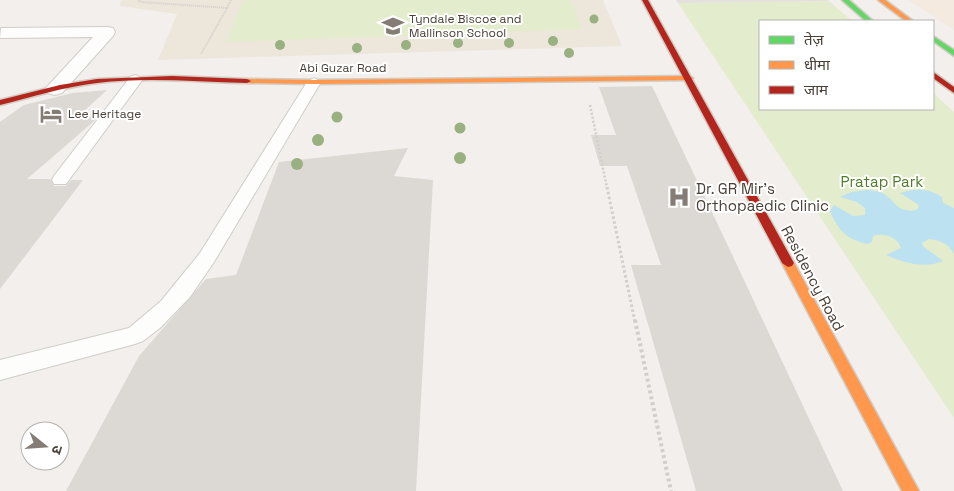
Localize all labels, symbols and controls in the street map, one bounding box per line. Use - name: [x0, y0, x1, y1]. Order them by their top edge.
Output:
- place label: Tyndale Biscoe and Mallinson School: [409, 11, 522, 41]
- school or university icon: Tyndale Biscoe and Mallinson School: [380, 13, 406, 39]
- legend: [759, 20, 934, 110]
- text: तेज़: [804, 30, 825, 49]
- text: धीमा: [804, 55, 831, 74]
- street label: Abi Guzar Road: [300, 60, 386, 76]
- text: जाम: [804, 80, 829, 99]
- hotel icon: Lee Heritage: [38, 101, 64, 127]
- place label: Lee Heritage: [68, 106, 141, 122]
- park label: Pratap Park: [841, 172, 923, 191]
- place label: Dr. GR Mir's Orthopaedic Clinic: [696, 179, 829, 215]
- hospital icon: Dr. GR Mir's Orthopaedic Clinic: [666, 184, 692, 210]
- street label: Residency Road: [777, 222, 849, 334]
- north arrow: [20, 421, 70, 471]
- text: उ: [47, 443, 67, 457]

